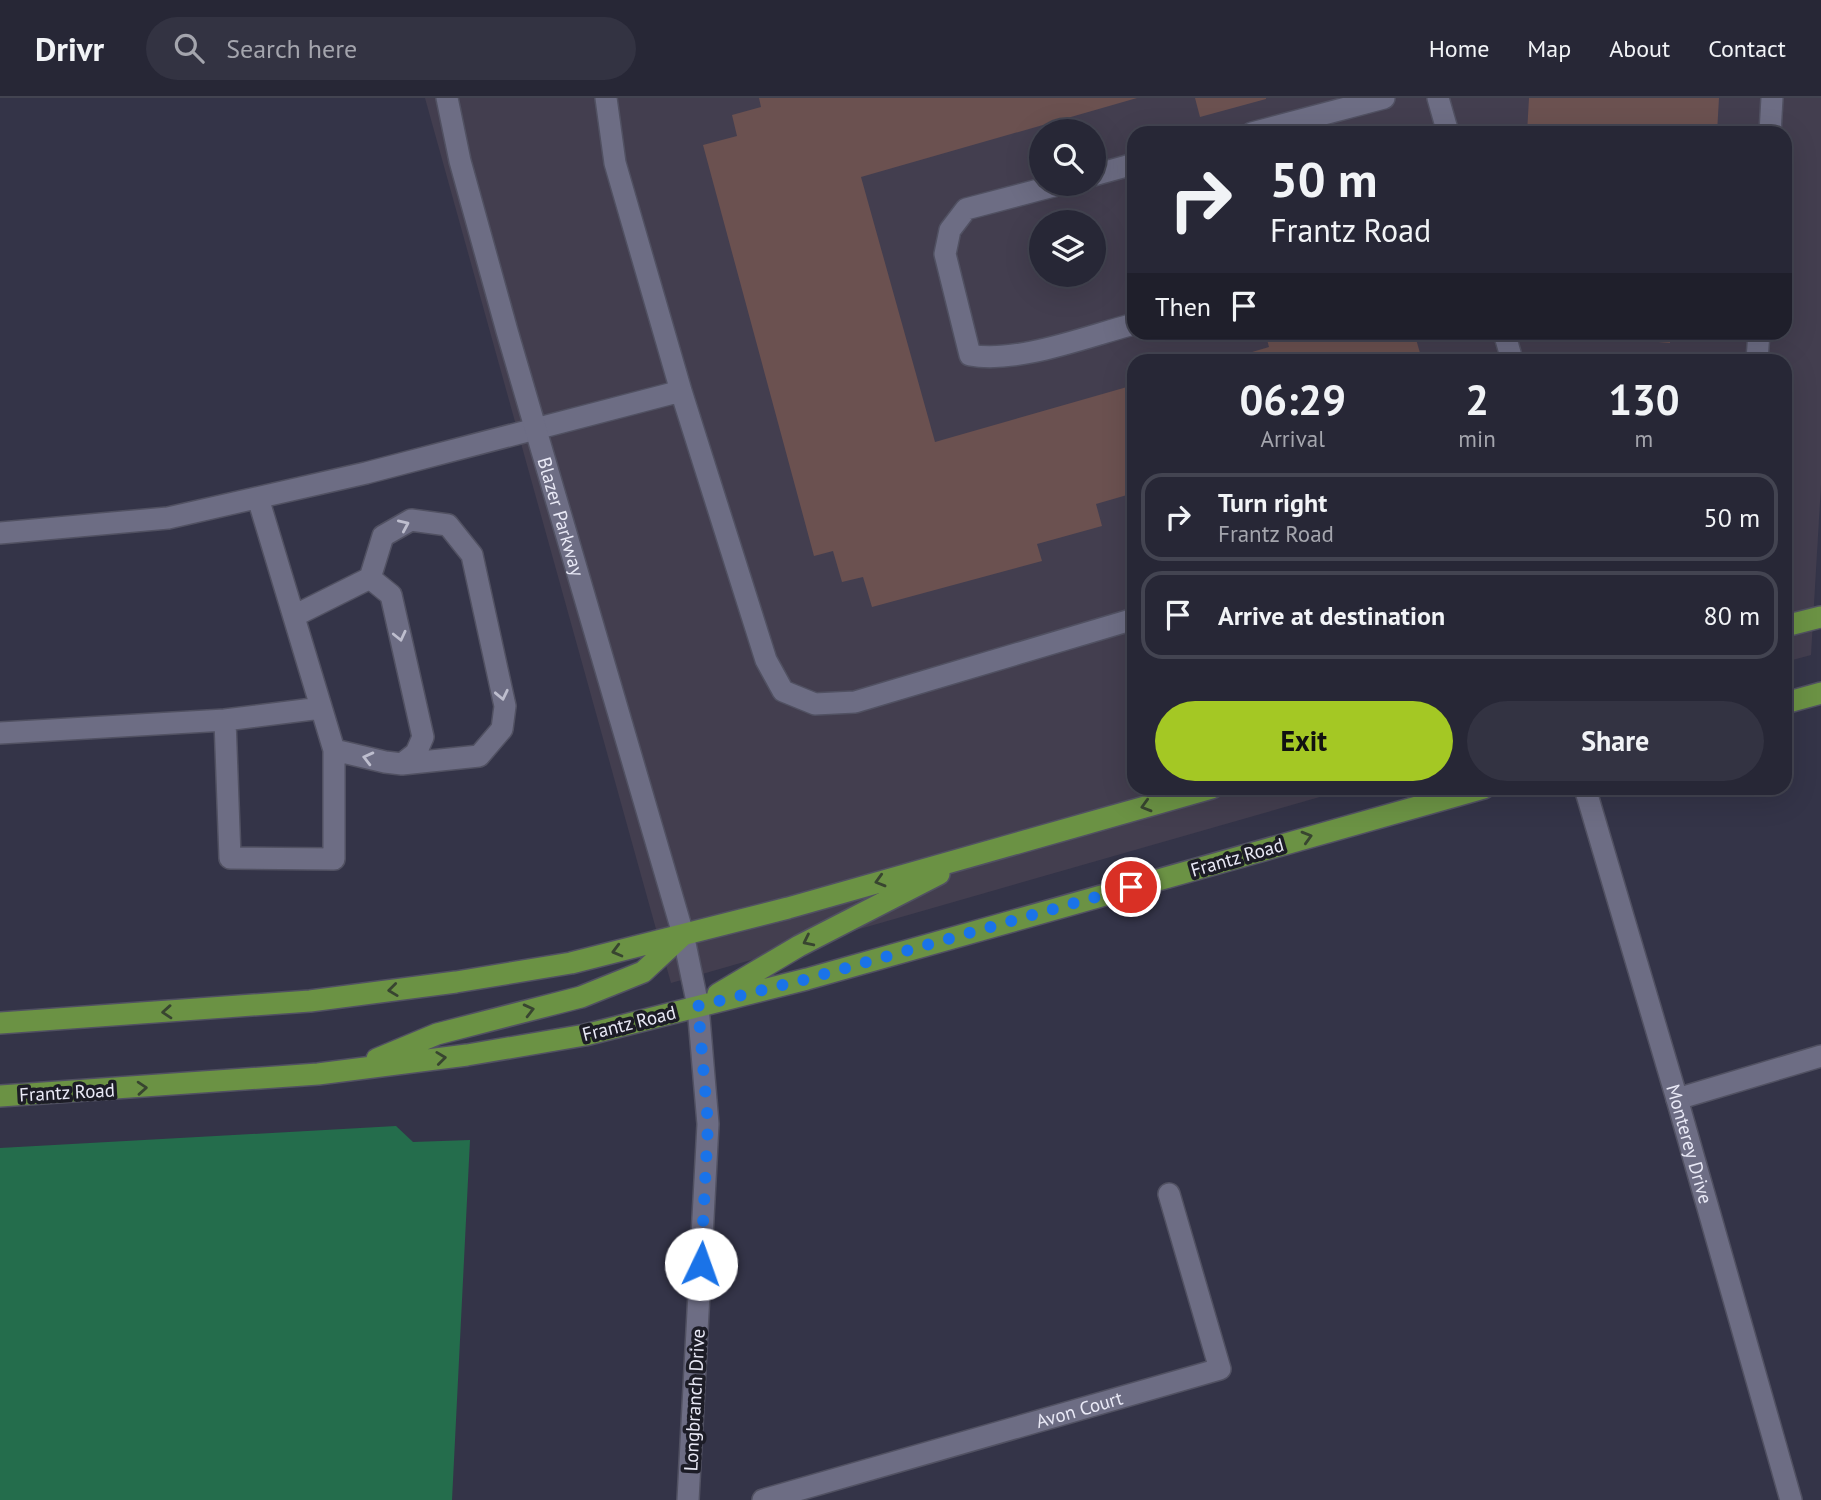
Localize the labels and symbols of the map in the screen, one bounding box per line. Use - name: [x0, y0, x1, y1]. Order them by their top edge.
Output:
- street label: Blazer Parkway: [532, 454, 590, 579]
- one-way arrow: [397, 519, 409, 533]
- one-way arrow: [392, 630, 406, 642]
- one-way arrow: [494, 689, 509, 701]
- one-way arrow: [362, 752, 374, 766]
- one-way arrow: [1140, 798, 1152, 812]
- one-way arrow: [1301, 831, 1313, 846]
- street label: Frantz Road: [1188, 832, 1286, 882]
- pin: [1101, 857, 1161, 917]
- one-way arrow: [874, 873, 886, 888]
- one-way arrow: [803, 933, 815, 947]
- one-way arrow: [611, 943, 623, 957]
- one-way arrow: [387, 983, 399, 998]
- street label: Frantz Road: [580, 1000, 678, 1046]
- one-way arrow: [161, 1004, 172, 1019]
- one-way arrow: [523, 1004, 535, 1018]
- one-way arrow: [435, 1051, 447, 1066]
- street label: Frantz Road: [19, 1078, 115, 1106]
- one-way arrow: [136, 1081, 147, 1096]
- street label: Monterey Drive: [1661, 1081, 1718, 1206]
- position arrow: [664, 1227, 738, 1301]
- street label: Longbranch Drive: [678, 1328, 710, 1472]
- street label: Avon Court: [1033, 1385, 1126, 1433]

